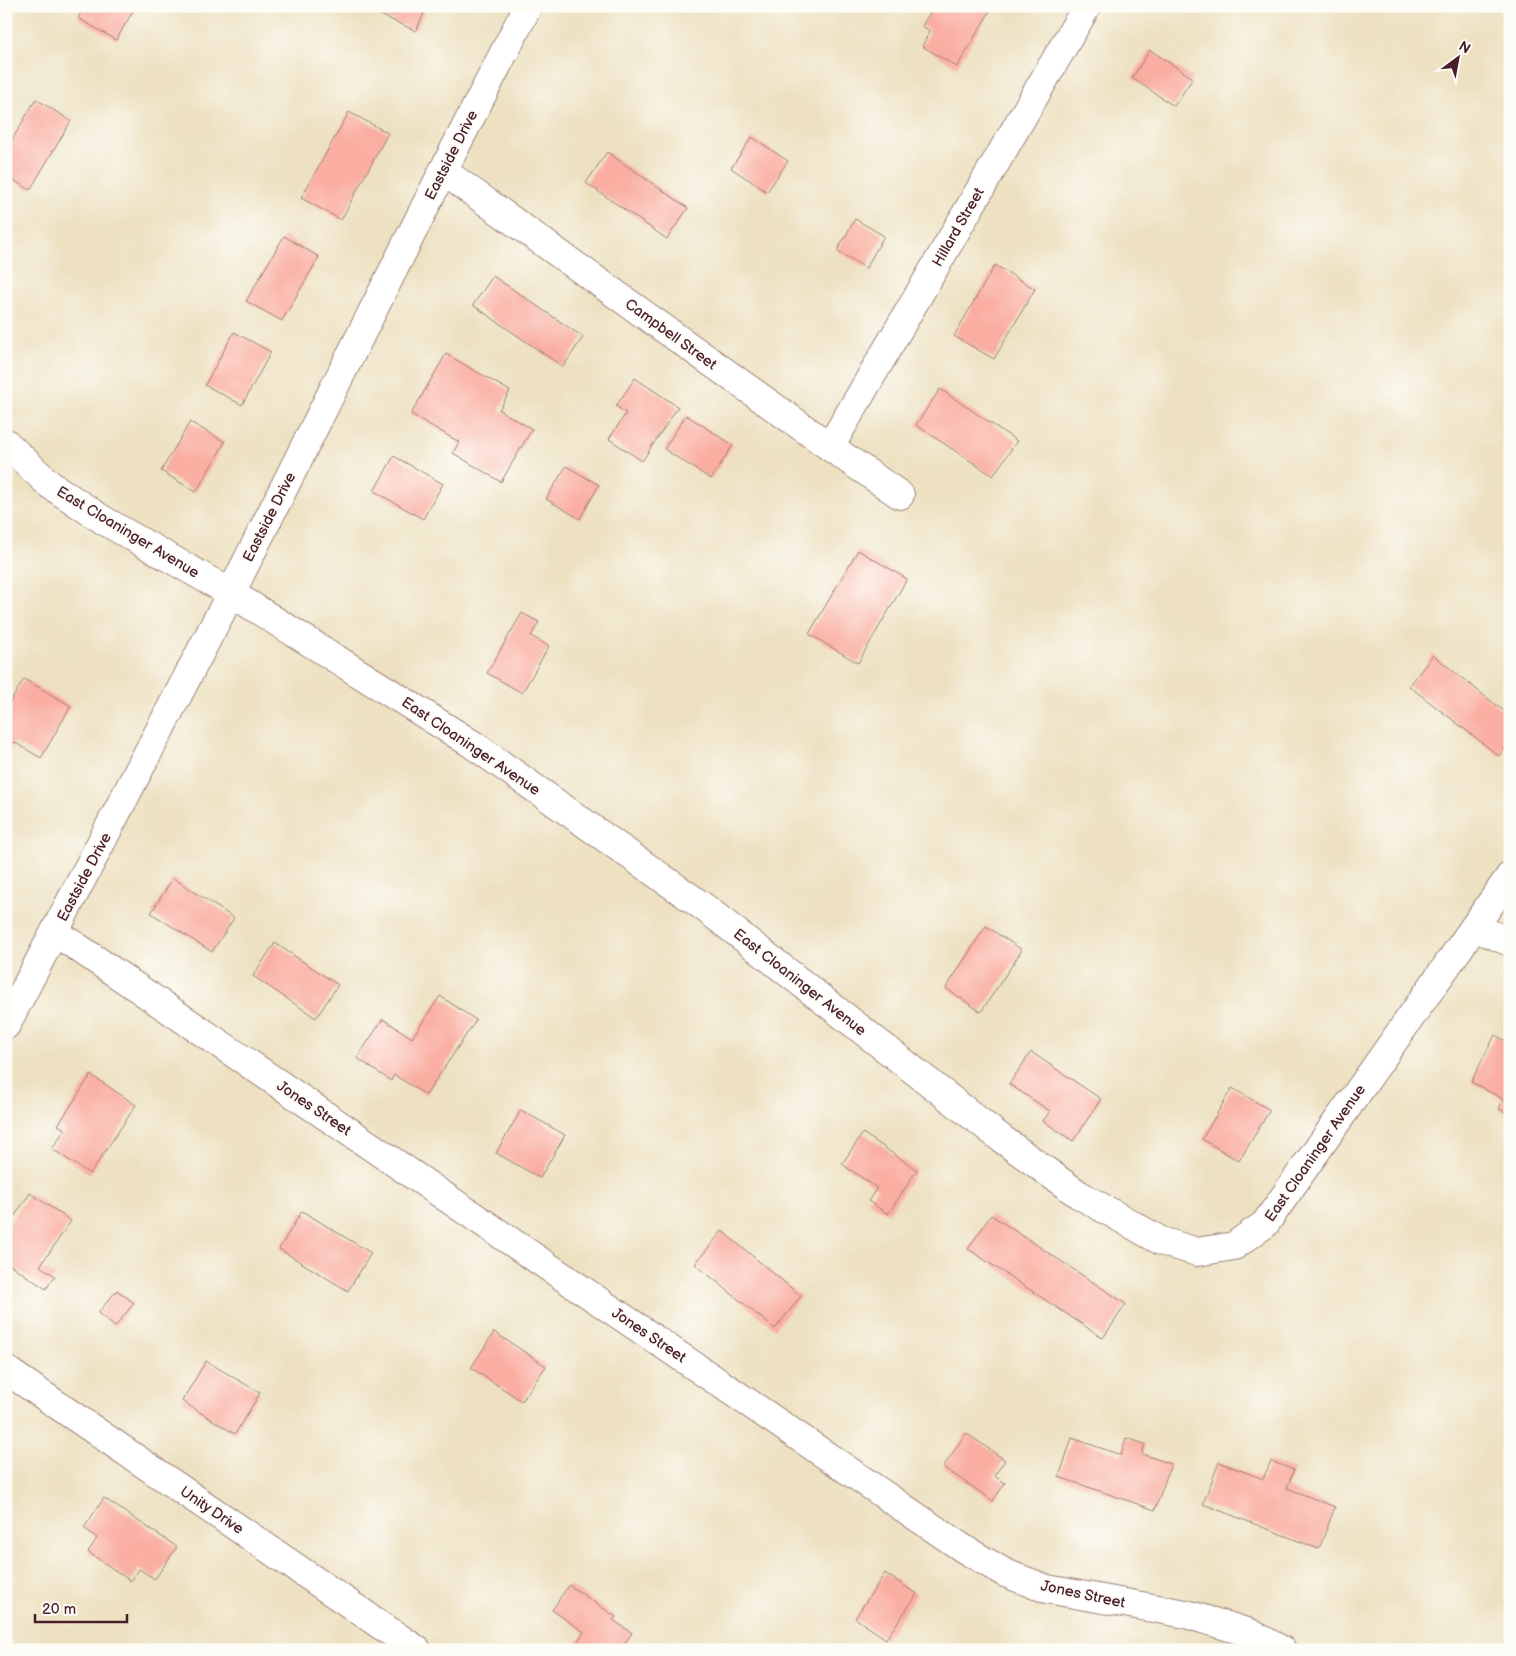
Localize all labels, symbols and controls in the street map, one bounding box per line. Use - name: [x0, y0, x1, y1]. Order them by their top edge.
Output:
- north arrow: [1434, 32, 1484, 82]
- text: N: [1456, 37, 1474, 57]
- street label: Eastside Drive: [421, 107, 482, 203]
- street label: Hillard Street: [928, 184, 989, 270]
- street label: Campbell Street: [621, 295, 721, 374]
- street label: Eastside Drive: [239, 469, 300, 565]
- street label: East Cloaninger Avenue: [53, 482, 203, 583]
- street label: East Cloaninger Avenue: [398, 693, 544, 800]
- street label: Eastside Drive: [53, 829, 116, 925]
- street label: East Cloaninger Avenue: [730, 925, 870, 1040]
- street label: Jones Street: [273, 1077, 355, 1140]
- street label: East Cloaninger Avenue: [1261, 1081, 1370, 1226]
- street label: Jones Street: [608, 1304, 690, 1367]
- street label: Unity Drive: [176, 1482, 247, 1539]
- street label: Jones Street: [1039, 1576, 1127, 1613]
- scale bar: [35, 1591, 128, 1623]
- text: 20 m: [42, 1600, 76, 1619]

